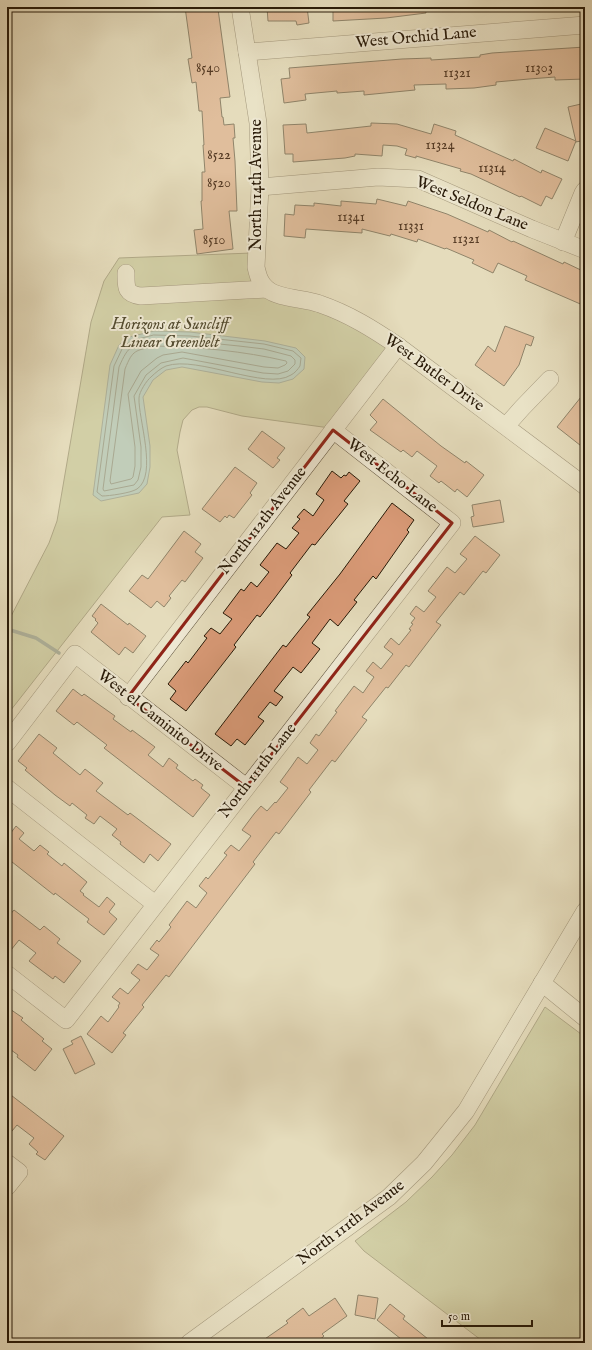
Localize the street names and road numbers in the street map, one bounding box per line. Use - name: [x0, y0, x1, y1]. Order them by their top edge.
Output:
- street label: West Orchid Lane: [355, 23, 477, 53]
- street label: North 114th Avenue: [247, 119, 267, 251]
- street label: West Seldon Lane: [413, 172, 531, 236]
- street label: West Butler Drive: [380, 330, 488, 416]
- street label: West Echo Lane: [343, 435, 441, 517]
- street label: North 112th Avenue: [215, 463, 311, 579]
- street label: West el Caminito Drive: [93, 666, 227, 776]
- street label: North 111th Lane: [215, 720, 301, 822]
- street label: North 111th Avenue: [293, 1176, 409, 1270]

